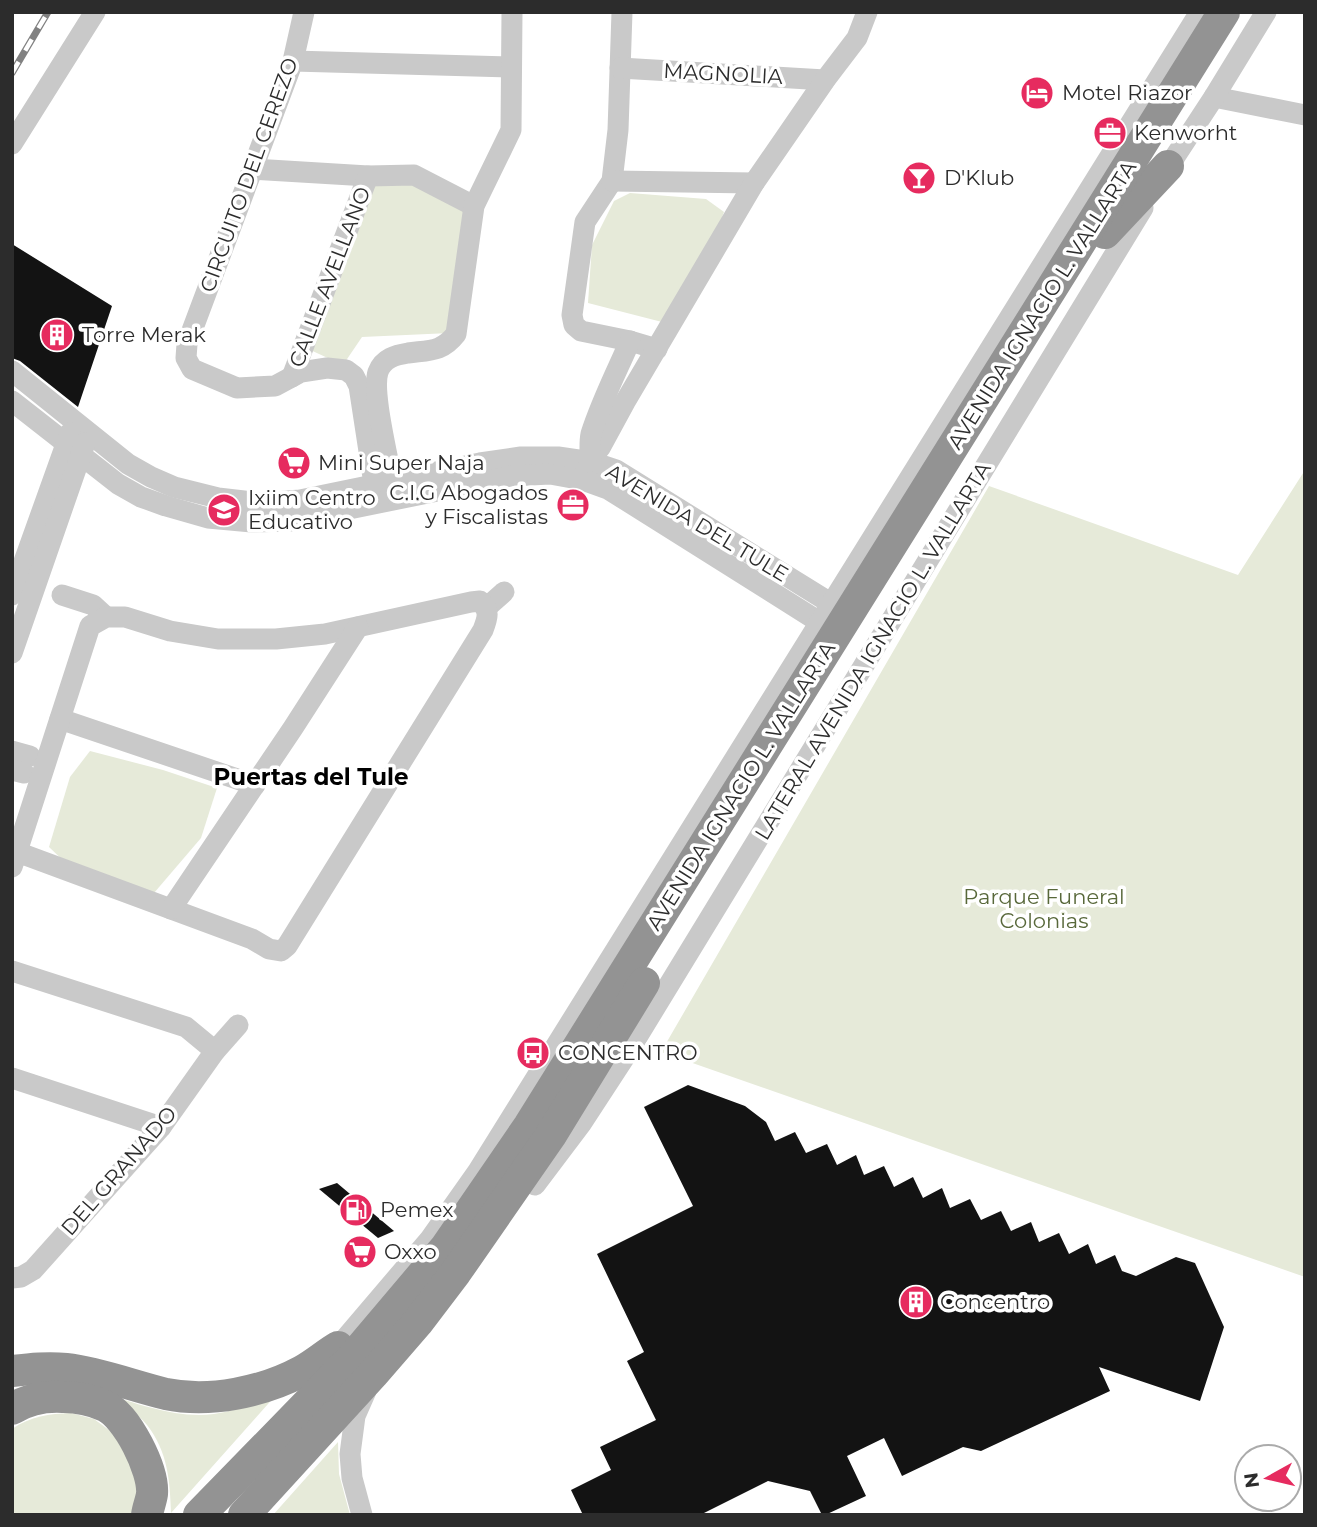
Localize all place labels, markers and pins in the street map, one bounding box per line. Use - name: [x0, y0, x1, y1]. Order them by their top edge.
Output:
- hotel icon: Motel Riazor: [1018, 74, 1056, 112]
- place label: Motel Riazor: [1062, 80, 1193, 105]
- office icon: Kenworht: [1091, 114, 1129, 152]
- place label: Kenworht: [1134, 120, 1237, 145]
- bar icon: D'Klub: [900, 159, 938, 197]
- place label: D'Klub: [944, 165, 1014, 190]
- building icon: Torre Merak: [38, 316, 76, 354]
- place label: Torre Merak: [82, 322, 206, 347]
- supermarket icon: Mini Super Naja: [275, 444, 313, 482]
- place label: Mini Super Naja: [318, 450, 485, 475]
- place label: C.I.G Abogados y Fiscalistas: [389, 480, 548, 529]
- place label: Ixiim Centro Educativo: [248, 485, 376, 534]
- office icon: C.I.G Abogados y Fiscalistas: [554, 486, 592, 524]
- school or university icon: Ixiim Centro Educativo: [205, 491, 243, 529]
- bus stop icon: CONCENTRO: [514, 1034, 552, 1072]
- place label: CONCENTRO: [558, 1040, 698, 1065]
- fuel station icon: Pemex: [337, 1191, 375, 1229]
- place label: Pemex: [380, 1197, 453, 1222]
- supermarket icon: Oxxo: [341, 1233, 379, 1271]
- place label: Oxxo: [384, 1239, 437, 1264]
- building icon: Concentro: [897, 1283, 935, 1321]
- place label: Concentro: [940, 1289, 1050, 1314]

